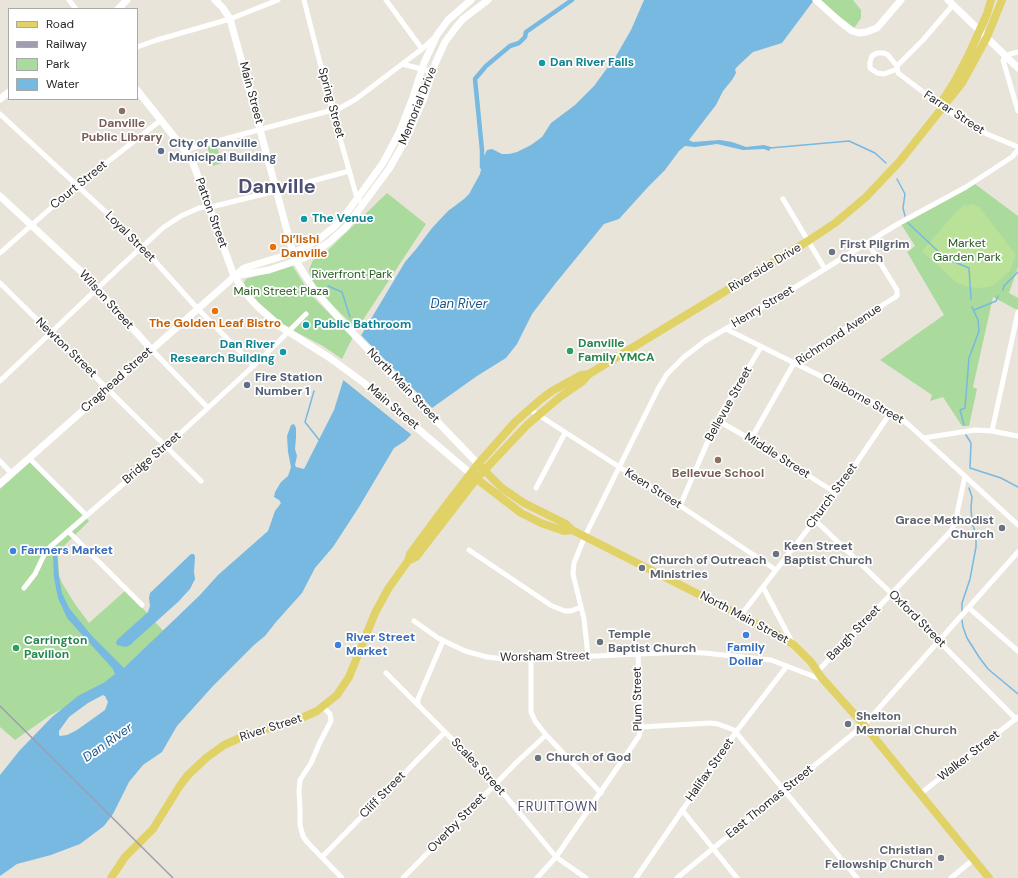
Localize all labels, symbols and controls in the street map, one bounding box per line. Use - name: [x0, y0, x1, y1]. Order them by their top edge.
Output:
- legend: [8, 8, 138, 100]
- text: Road: [46, 16, 74, 32]
- text: Railway: [46, 36, 87, 52]
- text: Park: [46, 56, 70, 72]
- place label: Dan River Falls: [550, 56, 634, 70]
- marker: Dan River Falls: [537, 58, 547, 68]
- street label: Main Street: [236, 60, 266, 126]
- street label: Memorial Drive: [396, 65, 440, 147]
- street label: Spring Street: [315, 66, 347, 140]
- text: Water: [46, 76, 79, 92]
- street label: Farrar Street: [921, 88, 987, 138]
- marker: Danville Public Library: [117, 106, 127, 116]
- place label: Danville Public Library: [81, 117, 163, 145]
- place label: City of Danville Municipal Building: [169, 137, 276, 165]
- marker: City of Danville Municipal Building: [156, 146, 166, 156]
- street label: Court Street: [48, 158, 110, 212]
- street label: Patton Street: [192, 176, 230, 250]
- district label: Danville: [238, 176, 316, 200]
- street label: Loyal Street: [102, 209, 158, 265]
- place label: The Venue: [312, 212, 374, 226]
- marker: The Venue: [299, 214, 309, 224]
- place label: Di’lishi Danville: [281, 233, 328, 261]
- park label: Market Garden Park: [933, 237, 1001, 265]
- place label: First Pilgrim Church: [840, 238, 910, 266]
- street label: Riverside Drive: [726, 241, 804, 295]
- marker: Di’lishi Danville: [268, 242, 278, 252]
- marker: First Pilgrim Church: [827, 247, 837, 257]
- street label: Wilson Street: [76, 268, 136, 332]
- park label: Riverfront Park: [311, 268, 393, 282]
- street label: Henry Street: [729, 283, 797, 331]
- park label: Main Street Plaza: [234, 285, 328, 299]
- water label: Dan River: [430, 297, 488, 313]
- street label: Richmond Avenue: [794, 301, 884, 369]
- marker: The Golden Leaf Bistro: [210, 306, 220, 316]
- street label: Newton Street: [32, 315, 100, 381]
- place label: The Golden Leaf Bistro: [149, 317, 281, 331]
- place label: Public Bathroom: [314, 318, 411, 332]
- marker: Public Bathroom: [301, 320, 311, 330]
- place label: Danville Family YMCA: [578, 337, 655, 365]
- place label: Dan River Research Building: [170, 338, 275, 366]
- street label: Craghead Street: [78, 344, 156, 416]
- street label: North Main Street: [364, 346, 442, 426]
- marker: Danville Family YMCA: [565, 346, 575, 356]
- marker: Dan River Research Building: [278, 347, 288, 357]
- street label: Bellevue Street: [703, 364, 755, 444]
- place label: Fire Station Number 1: [255, 371, 322, 399]
- street label: Claiborne Street: [820, 371, 906, 427]
- marker: Fire Station Number 1: [242, 380, 252, 390]
- street label: Main Street: [364, 381, 422, 433]
- street label: Bridge Street: [120, 429, 184, 487]
- street label: Middle Street: [742, 430, 812, 482]
- marker: Bellevue School: [713, 455, 723, 465]
- street label: Church Street: [803, 460, 861, 532]
- street label: Keen Street: [622, 466, 684, 512]
- place label: Bellevue School: [672, 467, 764, 481]
- place label: Grace Methodist Church: [895, 514, 994, 542]
- marker: Grace Methodist Church: [997, 523, 1007, 533]
- place label: Keen Street Baptist Church: [784, 540, 872, 568]
- place label: Farmers Market: [21, 544, 113, 558]
- marker: Farmers Market: [8, 546, 18, 556]
- marker: Keen Street Baptist Church: [771, 549, 781, 559]
- place label: Church of Outreach Ministries: [650, 554, 766, 582]
- marker: Church of Outreach Ministries: [637, 563, 647, 573]
- street label: Oxford Street: [885, 587, 949, 651]
- street label: North Main Street: [697, 589, 791, 647]
- street label: Baugh Street: [824, 602, 884, 664]
- place label: Temple Baptist Church: [608, 628, 696, 656]
- marker: Family Dollar: [741, 630, 751, 640]
- place label: River Street Market: [346, 631, 415, 659]
- place label: Carrington Pavilion: [24, 634, 87, 662]
- marker: Temple Baptist Church: [595, 637, 605, 647]
- marker: River Street Market: [333, 640, 343, 650]
- place label: Family Dollar: [727, 641, 765, 669]
- marker: Carrington Pavilion: [11, 643, 21, 653]
- street label: Worsham Street: [500, 649, 590, 665]
- street label: Plum Street: [630, 667, 646, 731]
- place label: Shelton Memorial Church: [856, 710, 957, 738]
- street label: River Street: [238, 711, 304, 745]
- marker: Shelton Memorial Church: [843, 719, 853, 729]
- water label: Dan River: [80, 720, 136, 766]
- street label: Walker Street: [935, 727, 1003, 785]
- street label: Scales Street: [448, 735, 508, 799]
- street label: Halifax Street: [683, 736, 737, 804]
- place label: Church of God: [546, 751, 631, 765]
- marker: Church of God: [533, 753, 543, 763]
- street label: East Thomas Street: [723, 762, 817, 842]
- street label: Cliff Street: [357, 769, 409, 821]
- street label: Overby Street: [425, 790, 489, 856]
- district label: FRUITTOWN: [518, 800, 598, 816]
- place label: Christian Fellowship Church: [825, 844, 933, 872]
- marker: Christian Fellowship Church: [936, 853, 946, 863]

